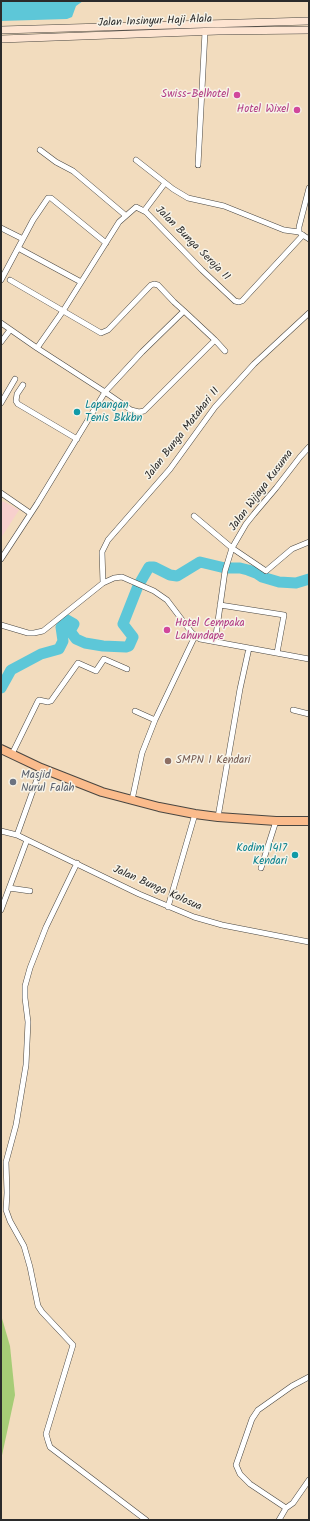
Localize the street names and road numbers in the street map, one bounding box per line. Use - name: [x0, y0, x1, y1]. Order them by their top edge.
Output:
- street label: Jalan Insinyur Haji Alala: [98, 13, 212, 31]
- street label: Jalan Bunga Seroja II: [152, 204, 232, 284]
- street label: Jalan Bunga Matahari II: [143, 385, 223, 483]
- street label: Jalan Wijaya Kusuma: [227, 448, 297, 534]
- street label: Jalan Bunga Kolosua: [111, 864, 203, 914]

